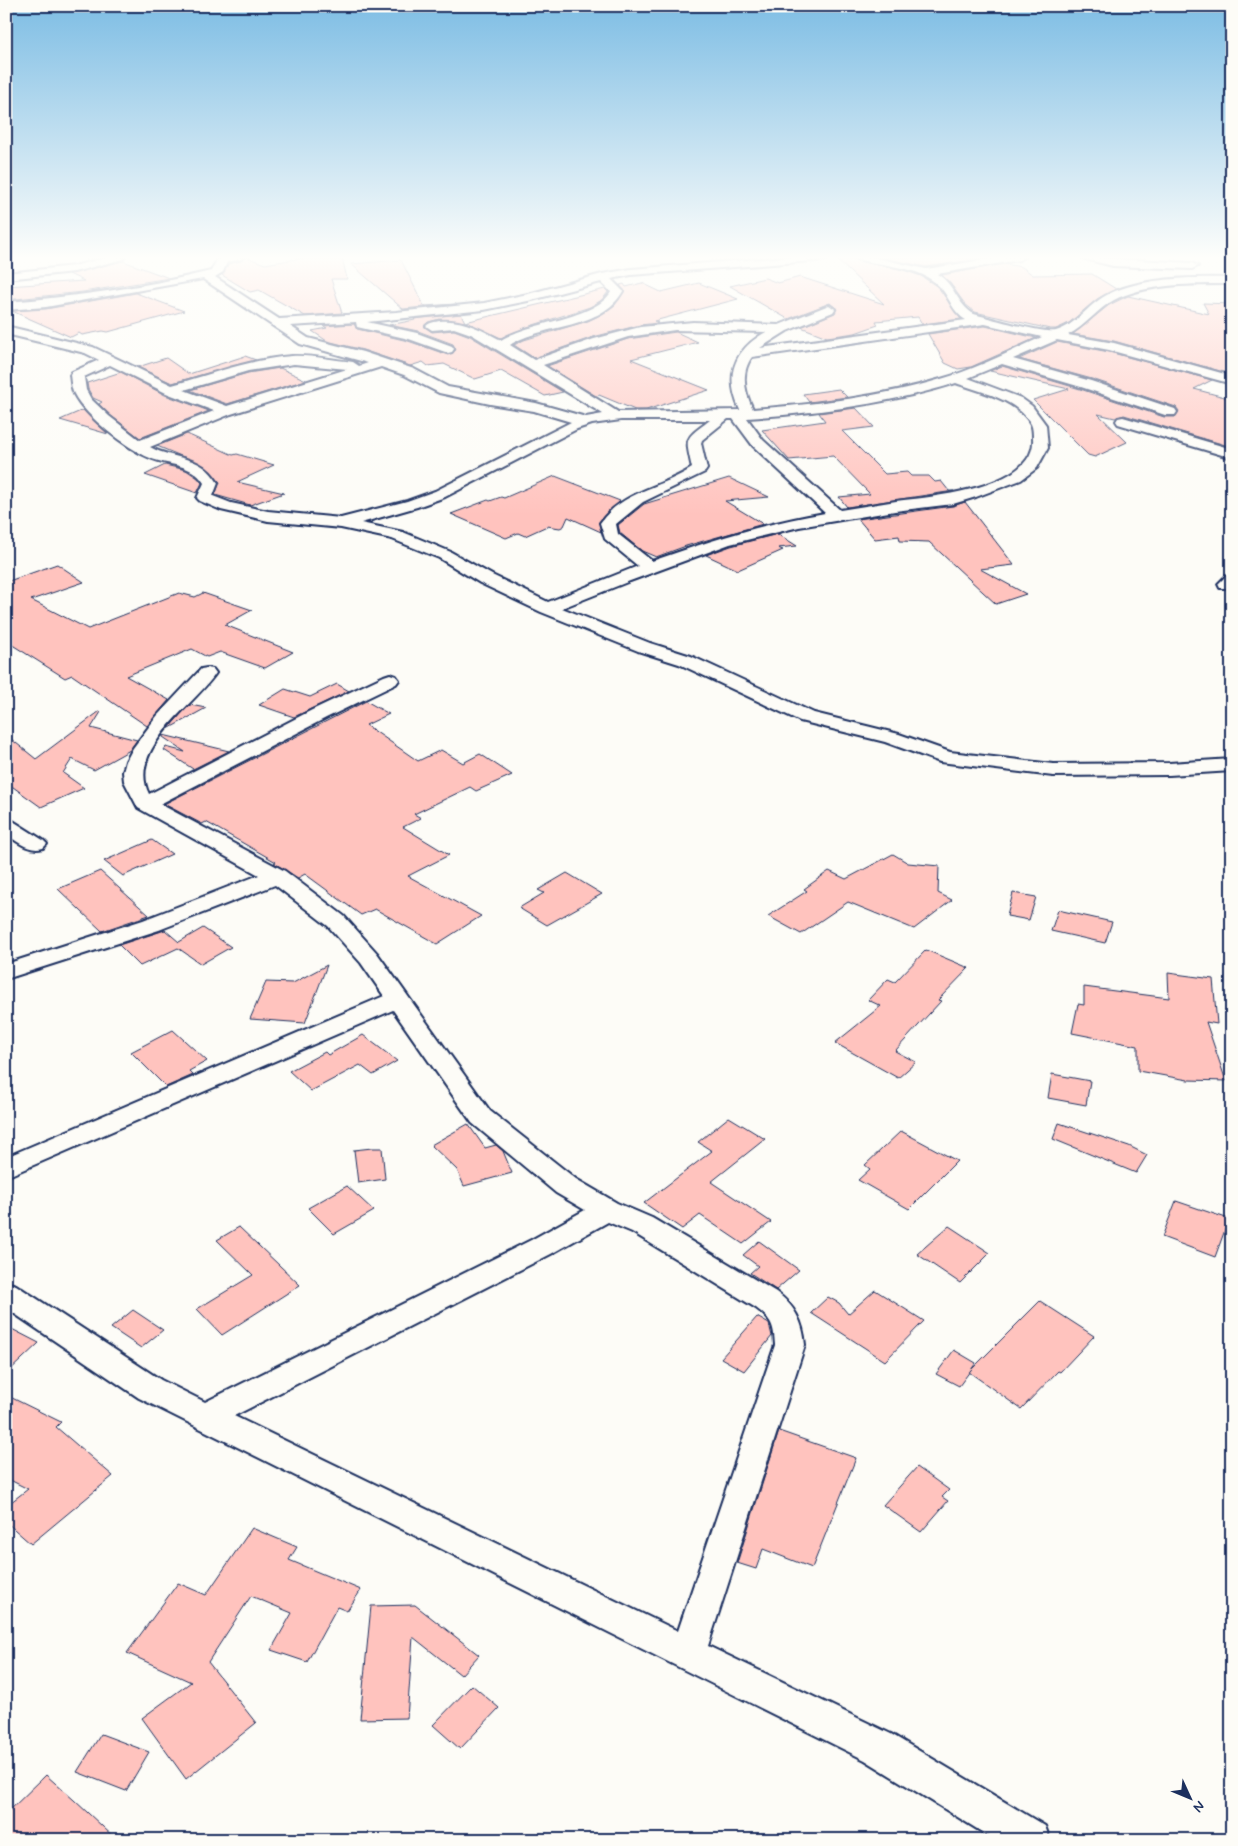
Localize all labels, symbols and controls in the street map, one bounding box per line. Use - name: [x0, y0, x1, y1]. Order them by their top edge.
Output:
- north arrow: [1166, 1774, 1216, 1824]
- text: N: [1189, 1797, 1208, 1816]

